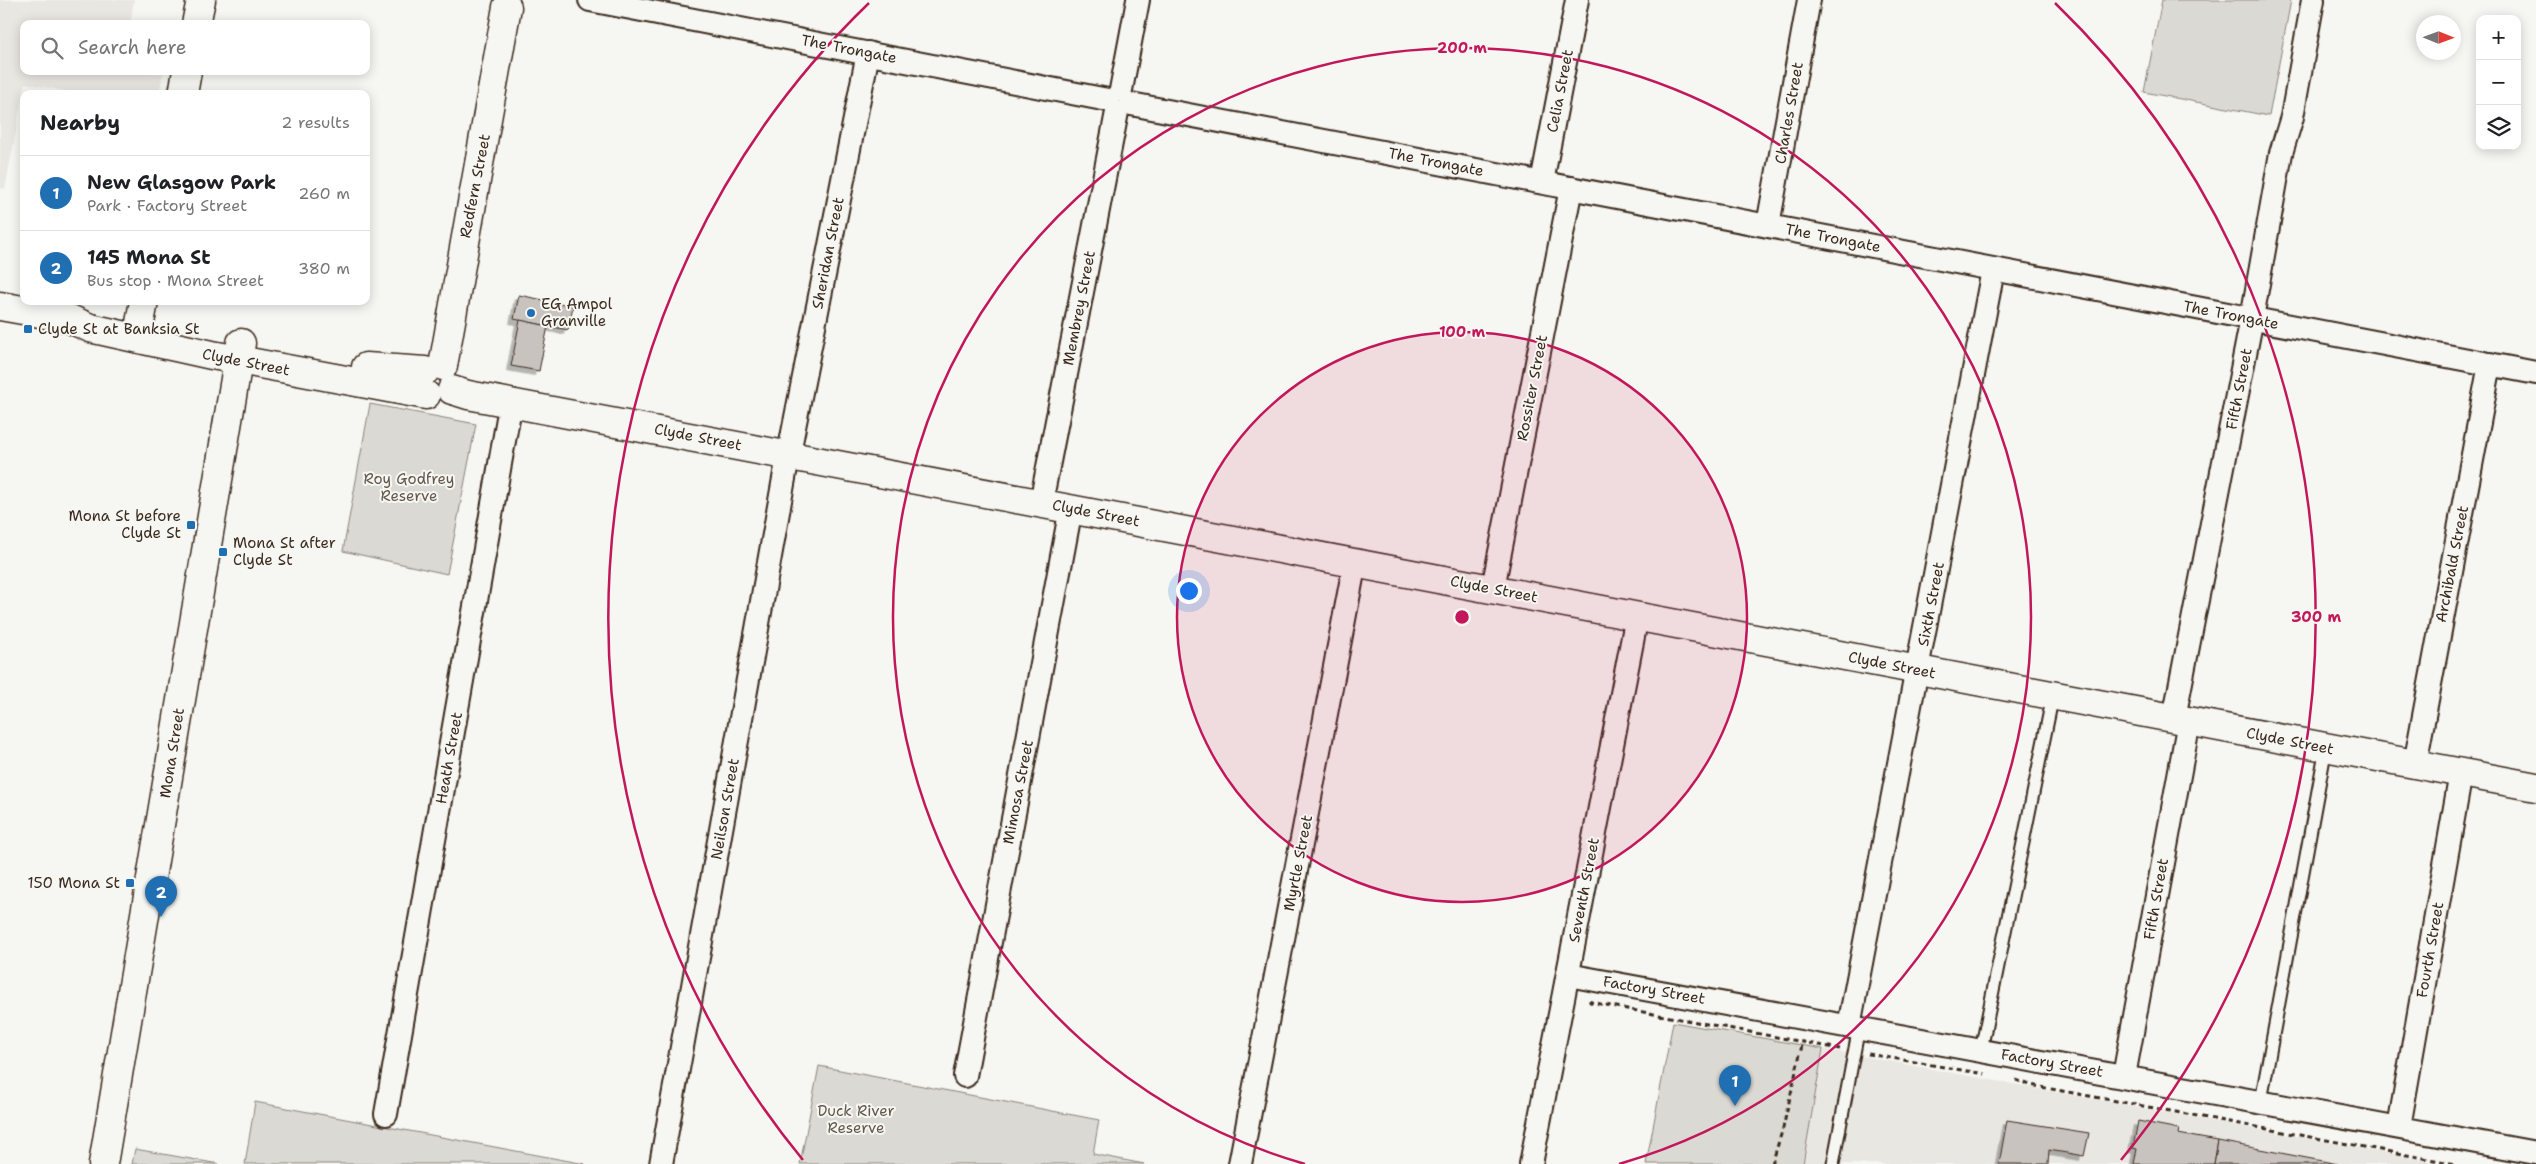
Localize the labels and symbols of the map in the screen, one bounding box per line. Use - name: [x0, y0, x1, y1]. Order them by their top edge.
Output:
- north arrow: [2416, 15, 2461, 60]
- street label: The Trongate: [800, 30, 898, 68]
- text: 200 m: [1437, 38, 1487, 58]
- street label: Celia Street: [1542, 48, 1578, 134]
- street label: Charles Street: [1770, 60, 1808, 166]
- street label: Redfern Street: [455, 132, 495, 240]
- street label: The Trongate: [1387, 143, 1485, 181]
- street label: Sheridan Street: [807, 195, 849, 311]
- street label: The Trongate: [1784, 219, 1882, 257]
- street label: Membrey Street: [1058, 249, 1100, 367]
- place label: EG Ampol Granville: [541, 294, 613, 331]
- street label: The Trongate: [2182, 296, 2280, 334]
- marker: EG Ampol Granville: [525, 307, 537, 319]
- place label: Clyde St at Banksia St: [38, 319, 200, 339]
- text: 100 m: [1439, 322, 1485, 342]
- marker: Clyde St at Banksia St: [22, 323, 34, 335]
- street label: Rossiter Street: [1512, 333, 1552, 443]
- street label: Clyde Street: [200, 344, 292, 380]
- street label: Fifth Street: [2221, 347, 2257, 431]
- street label: Clyde Street: [652, 419, 744, 455]
- park label: Roy Godfrey Reserve: [364, 469, 454, 506]
- street label: Clyde Street: [1050, 495, 1142, 531]
- street label: Archibald Street: [2431, 504, 2473, 624]
- place label: Mona St before Clyde St: [68, 506, 181, 543]
- marker: Mona St before Clyde St: [185, 519, 197, 531]
- place label: Mona St after Clyde St: [233, 533, 336, 570]
- marker: Mona St after Clyde St: [217, 546, 229, 558]
- street label: Sixth Street: [1913, 560, 1949, 648]
- street label: Clyde Street: [1448, 571, 1540, 607]
- your location: [1176, 578, 1202, 604]
- text: 300 m: [2291, 607, 2341, 627]
- centre of rings: [1453, 608, 1471, 626]
- street label: Clyde Street: [1846, 647, 1938, 683]
- street label: Mona Street: [155, 706, 189, 800]
- street label: Heath Street: [431, 710, 467, 806]
- street label: Clyde Street: [2244, 723, 2336, 759]
- street label: Mimosa Street: [998, 738, 1038, 846]
- street label: Neilson Street: [706, 757, 744, 861]
- street label: Myrtle Street: [1279, 813, 1317, 913]
- street label: Seventh Street: [1564, 836, 1604, 944]
- street label: Fifth Street: [2139, 857, 2173, 941]
- place label: 150 Mona St: [28, 873, 120, 893]
- pin: 2: [145, 876, 177, 917]
- marker: 150 Mona St: [124, 877, 136, 889]
- street label: Fourth Street: [2412, 901, 2448, 999]
- street label: Factory Street: [1601, 971, 1707, 1009]
- street label: Factory Street: [1999, 1044, 2105, 1082]
- pin: 1: [1719, 1065, 1751, 1106]
- park label: Duck River Reserve: [817, 1101, 895, 1138]

